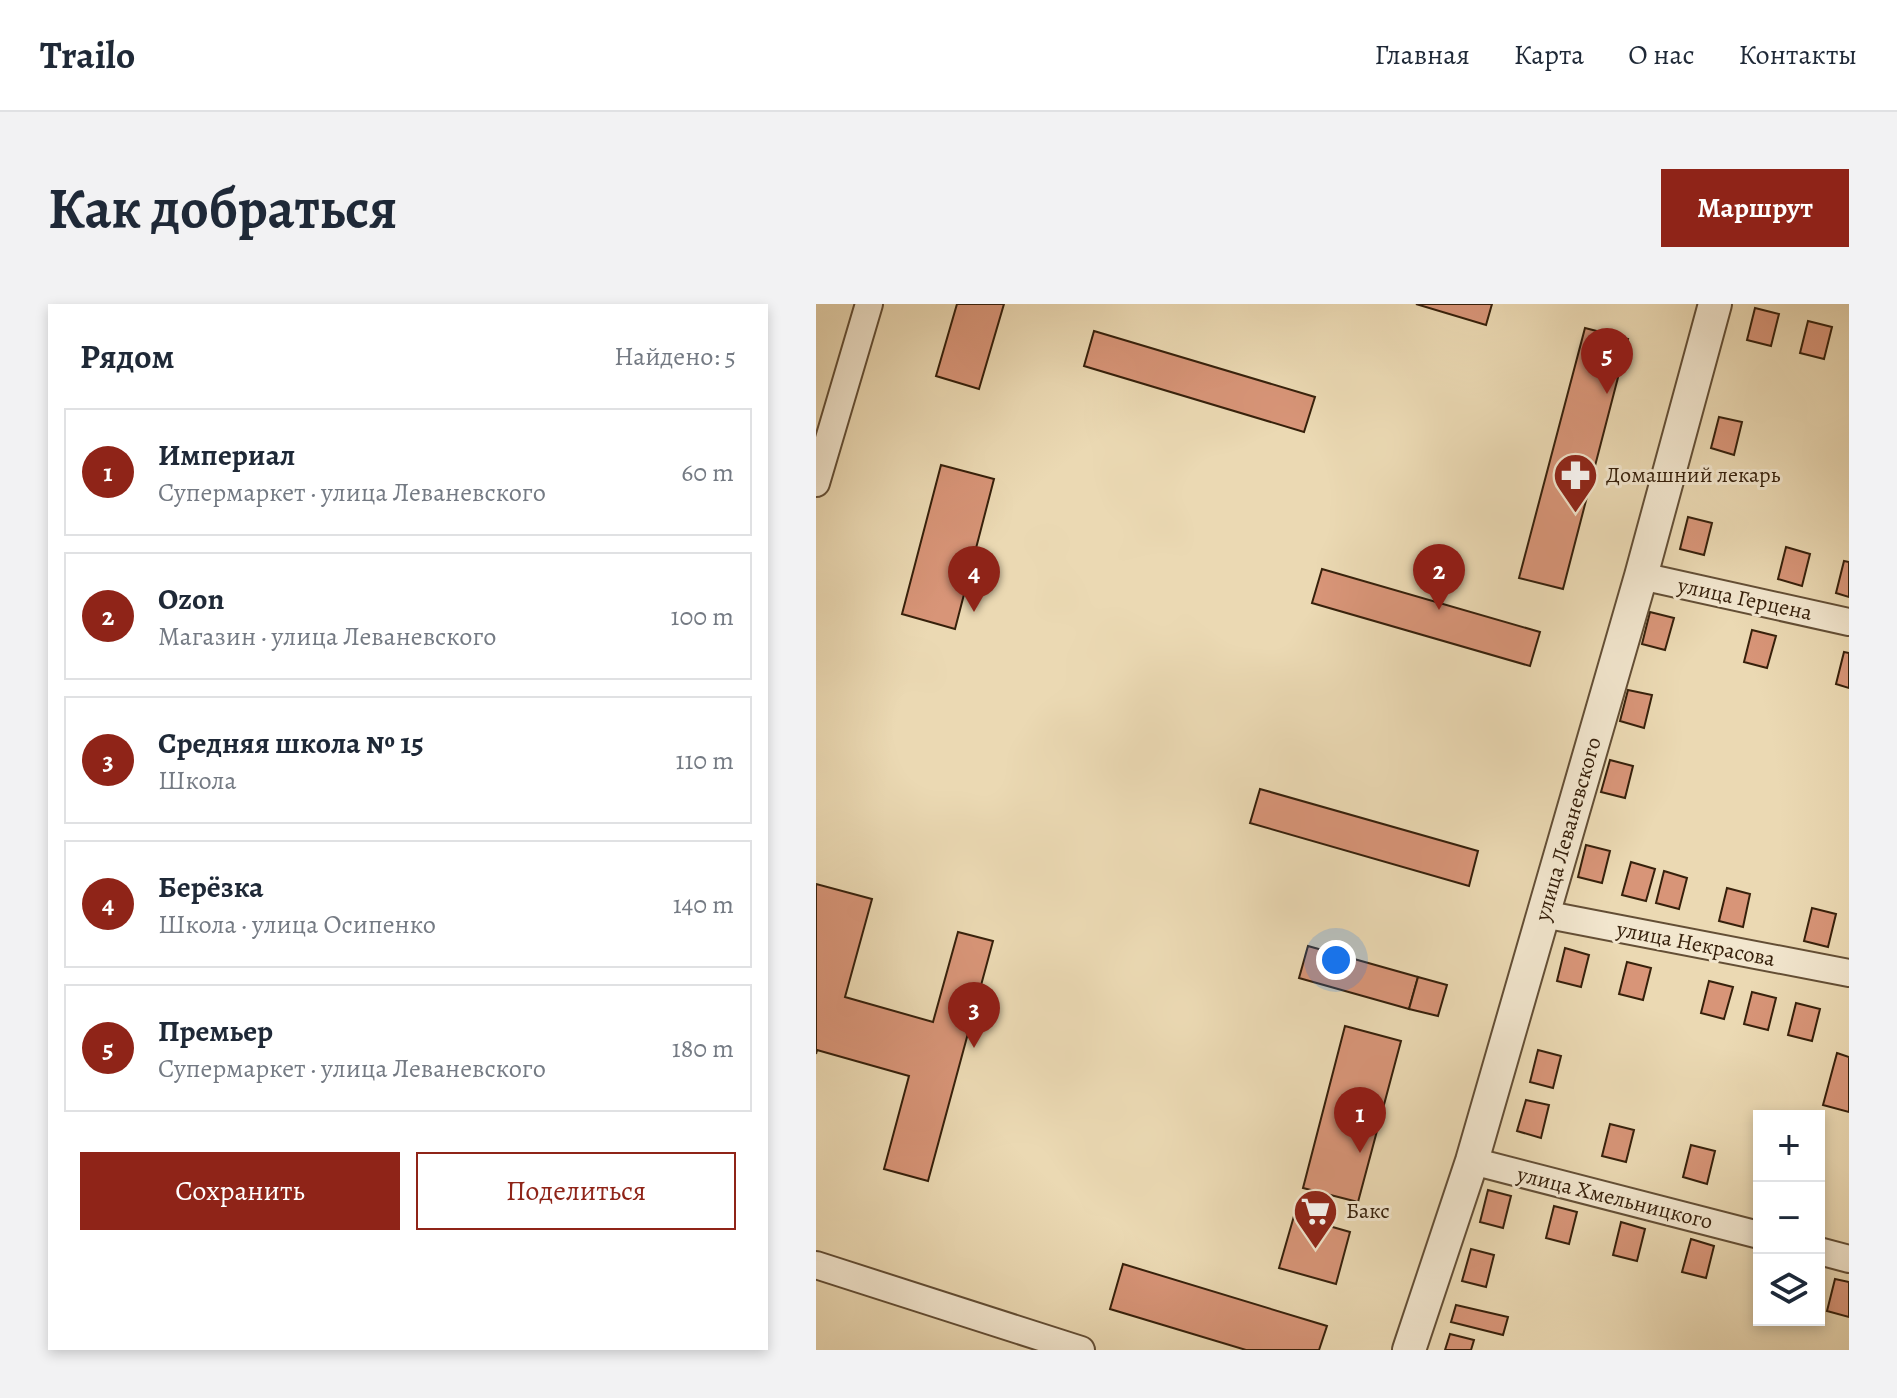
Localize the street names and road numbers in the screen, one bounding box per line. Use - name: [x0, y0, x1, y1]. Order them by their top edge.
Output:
- street label: улица Герцена: [1674, 570, 1816, 628]
- street label: улица Леваневского: [1527, 733, 1609, 926]
- street label: улица Некрасова: [1613, 914, 1779, 974]
- street label: улица Хмельницкого: [1513, 1159, 1716, 1237]

